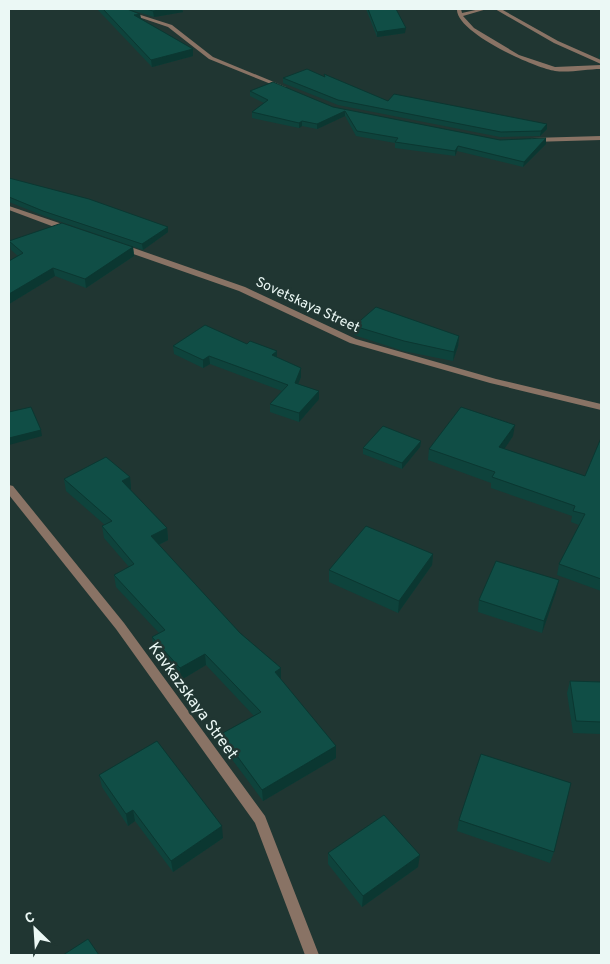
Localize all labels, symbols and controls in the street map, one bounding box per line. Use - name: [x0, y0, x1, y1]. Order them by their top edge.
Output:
- street label: Sovetskaya Street: [253, 274, 362, 337]
- street label: Kavkazskaya Street: [143, 639, 242, 764]
- north arrow: [10, 904, 60, 954]
- text: С: [22, 909, 38, 928]

